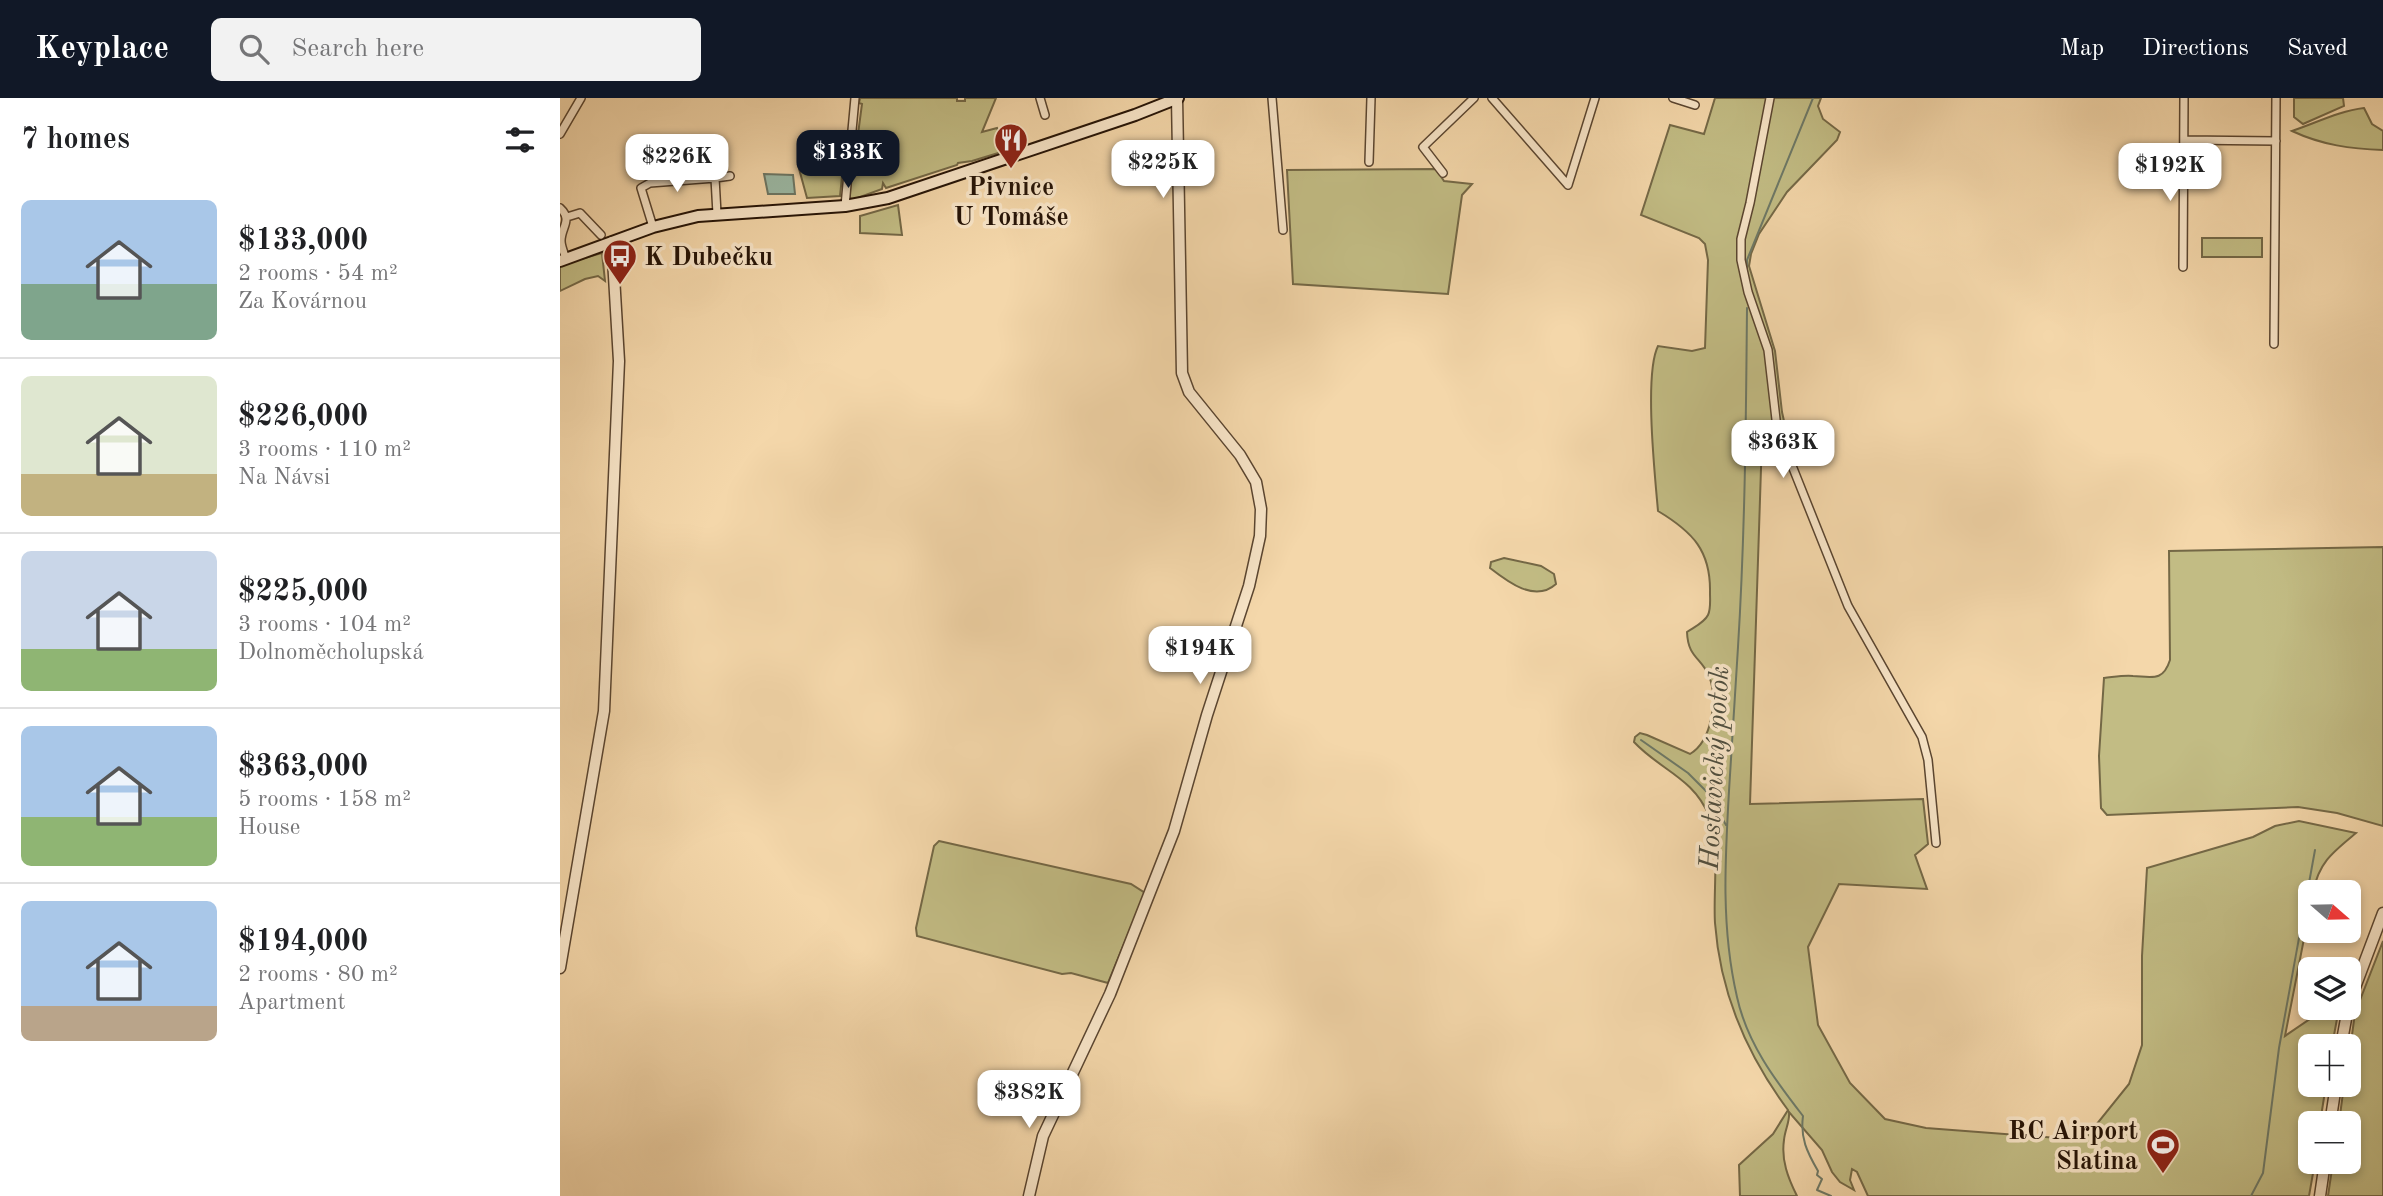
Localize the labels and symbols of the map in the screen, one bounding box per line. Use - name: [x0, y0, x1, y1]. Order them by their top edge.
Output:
- restaurant icon: Pivnice U Tomáše: [992, 121, 1030, 170]
- pin: $133K: [799, 130, 897, 190]
- pin: $226K: [628, 134, 726, 194]
- pin: $225K: [1114, 140, 1212, 200]
- pin: $192K: [2121, 144, 2219, 203]
- place label: Pivnice U Tomáše: [953, 175, 1069, 231]
- bus stop icon: K Dubečku: [601, 237, 639, 286]
- place label: K Dubečku: [644, 245, 773, 271]
- pin: $363K: [1734, 420, 1832, 480]
- pin: $194K: [1151, 626, 1249, 686]
- water label: Hostavický potok: [1697, 665, 1735, 872]
- north arrow: [2298, 880, 2361, 943]
- pin: $382K: [980, 1070, 1078, 1130]
- place label: RC Airport Slatina: [2008, 1119, 2138, 1175]
- sports icon: RC Airport Slatina: [2144, 1126, 2182, 1175]

